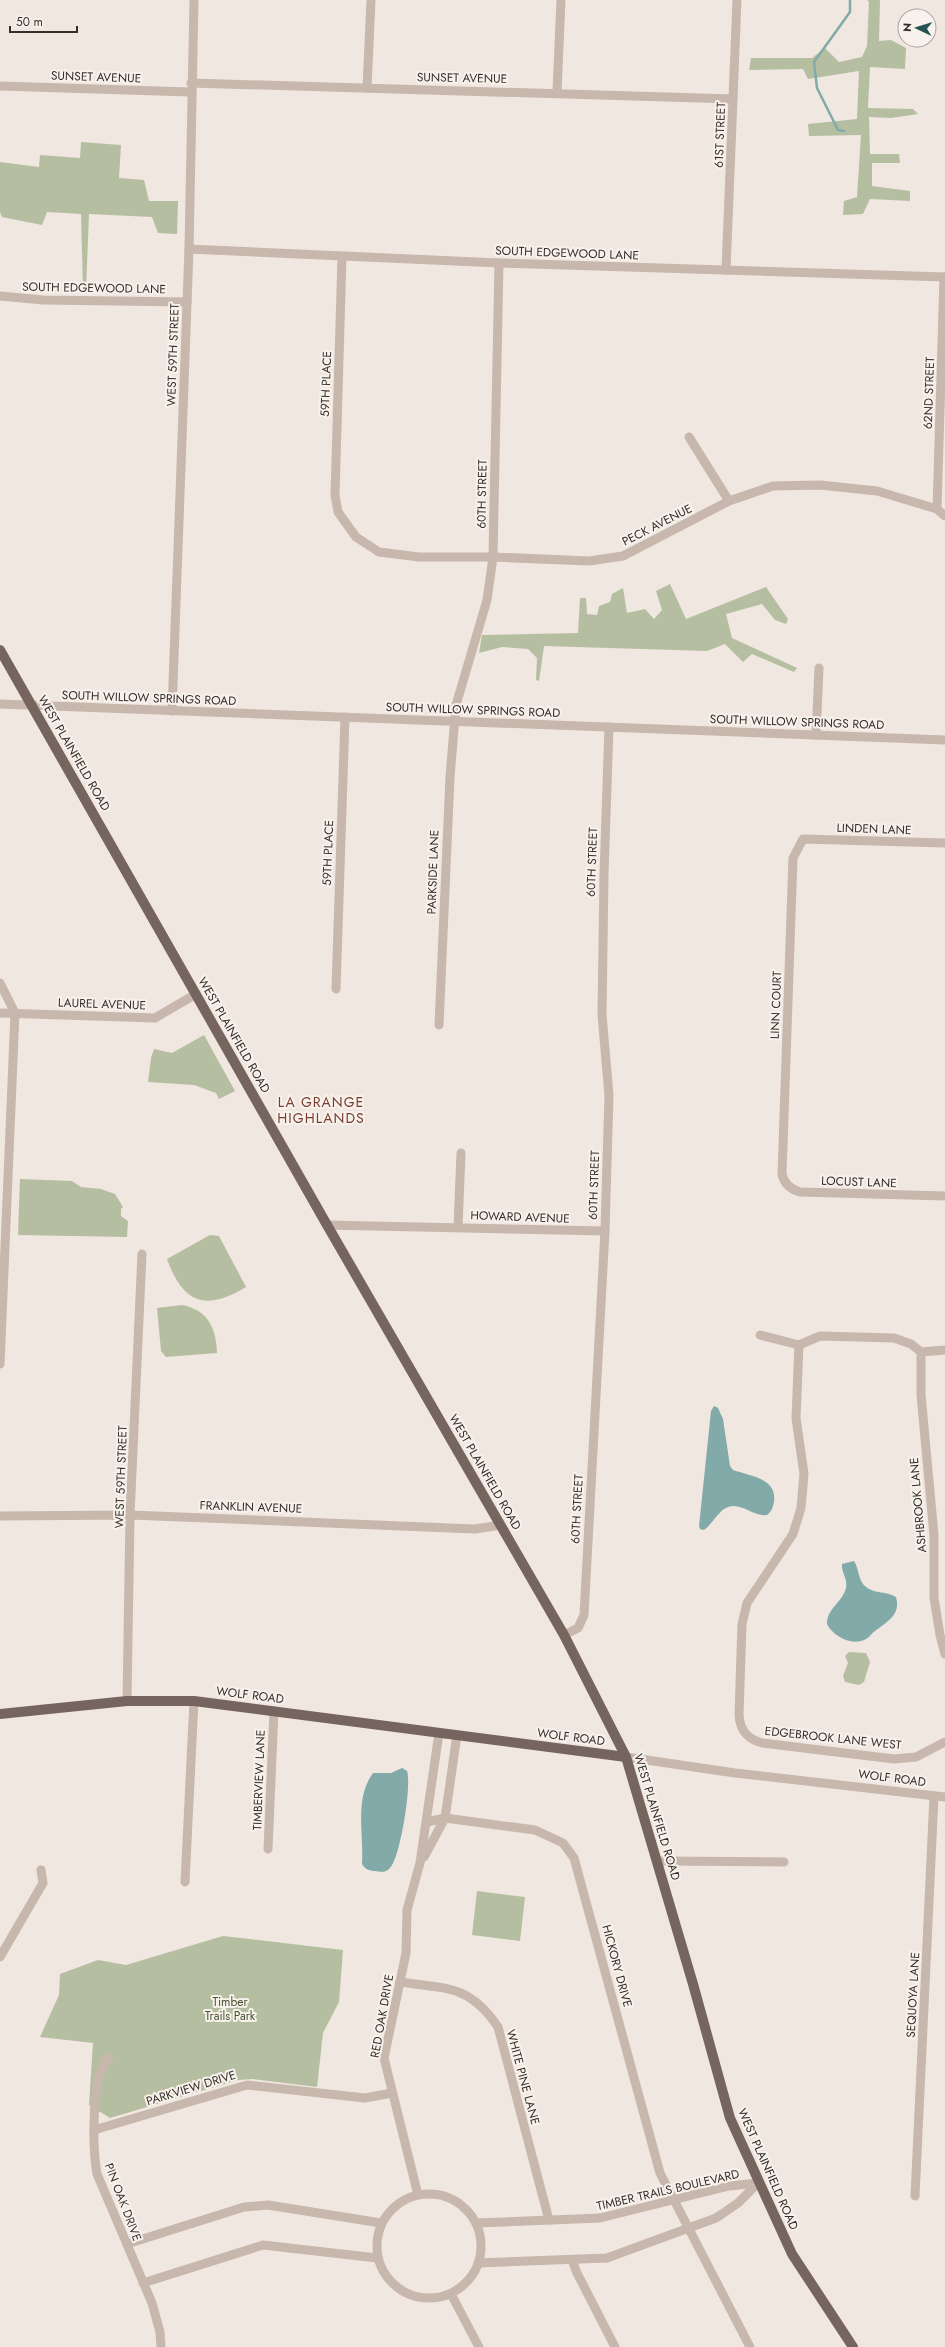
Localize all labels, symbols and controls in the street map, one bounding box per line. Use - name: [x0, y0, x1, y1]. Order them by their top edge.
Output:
- scale bar: [10, 8, 77, 34]
- north arrow: [897, 8, 937, 48]
- text: 50 m: [16, 13, 43, 31]
- text: N: [899, 22, 915, 32]
- street label: SUNSET AVENUE: [51, 66, 141, 88]
- street label: SUNSET AVENUE: [417, 68, 507, 88]
- street label: 61ST STREET: [710, 101, 730, 168]
- street label: SOUTH EDGEWOOD LANE: [495, 241, 639, 265]
- street label: SOUTH EDGEWOOD LANE: [22, 278, 166, 298]
- street label: WEST 59TH STREET: [162, 303, 184, 407]
- street label: 59TH PLACE: [316, 351, 336, 417]
- street label: 62ND STREET: [919, 356, 939, 430]
- street label: 60TH STREET: [472, 459, 492, 529]
- street label: PECK AVENUE: [619, 500, 695, 550]
- street label: SOUTH WILLOW SPRINGS ROAD: [61, 686, 237, 710]
- street label: WEST PLAINFIELD ROAD: [33, 692, 115, 814]
- street label: SOUTH WILLOW SPRINGS ROAD: [385, 698, 561, 722]
- street label: SOUTH WILLOW SPRINGS ROAD: [709, 710, 885, 734]
- street label: LINDEN LANE: [836, 819, 912, 839]
- street label: 59TH PLACE: [318, 820, 338, 886]
- street label: 60TH STREET: [582, 827, 602, 897]
- street label: PARKSIDE LANE: [423, 829, 443, 915]
- street label: LINN COURT: [766, 970, 786, 1039]
- street label: WEST PLAINFIELD ROAD: [193, 974, 275, 1096]
- street label: LAUREL AVENUE: [58, 993, 146, 1015]
- district label: LA GRANGE HIGHLANDS: [277, 1092, 365, 1128]
- street label: 60TH STREET: [584, 1150, 604, 1220]
- street label: LOCUST LANE: [821, 1172, 897, 1192]
- street label: HOWARD AVENUE: [470, 1206, 570, 1228]
- street label: WEST PLAINFIELD ROAD: [444, 1411, 526, 1533]
- street label: WEST 59TH STREET: [110, 1425, 132, 1529]
- street label: ASHBROOK LANE: [905, 1457, 931, 1553]
- street label: 60TH STREET: [566, 1473, 588, 1544]
- street label: FRANKLIN AVENUE: [199, 1496, 303, 1518]
- street label: WOLF ROAD: [215, 1682, 285, 1708]
- street label: EDGEBROOK LANE WEST: [764, 1722, 903, 1754]
- street label: WOLF ROAD: [536, 1724, 606, 1750]
- street label: TIMBERVIEW LANE: [248, 1729, 270, 1831]
- street label: WEST PLAINFIELD ROAD: [629, 1752, 685, 1882]
- street label: WOLF ROAD: [857, 1765, 927, 1791]
- street label: HICKORY DRIVE: [597, 1923, 637, 2009]
- street label: SEQUOYA LANE: [902, 1952, 924, 2038]
- street label: RED OAK DRIVE: [366, 1973, 398, 2059]
- park label: Timber Trails Park: [205, 1993, 256, 2025]
- street label: WHITE PINE LANE: [502, 2027, 544, 2127]
- street label: PARKVIEW DRIVE: [144, 2066, 238, 2110]
- street label: WEST PLAINFIELD ROAD: [733, 2105, 803, 2233]
- street label: PIN OAK DRIVE: [100, 2160, 146, 2244]
- street label: TIMBER TRAILS BOULEVARD: [595, 2165, 741, 2215]

